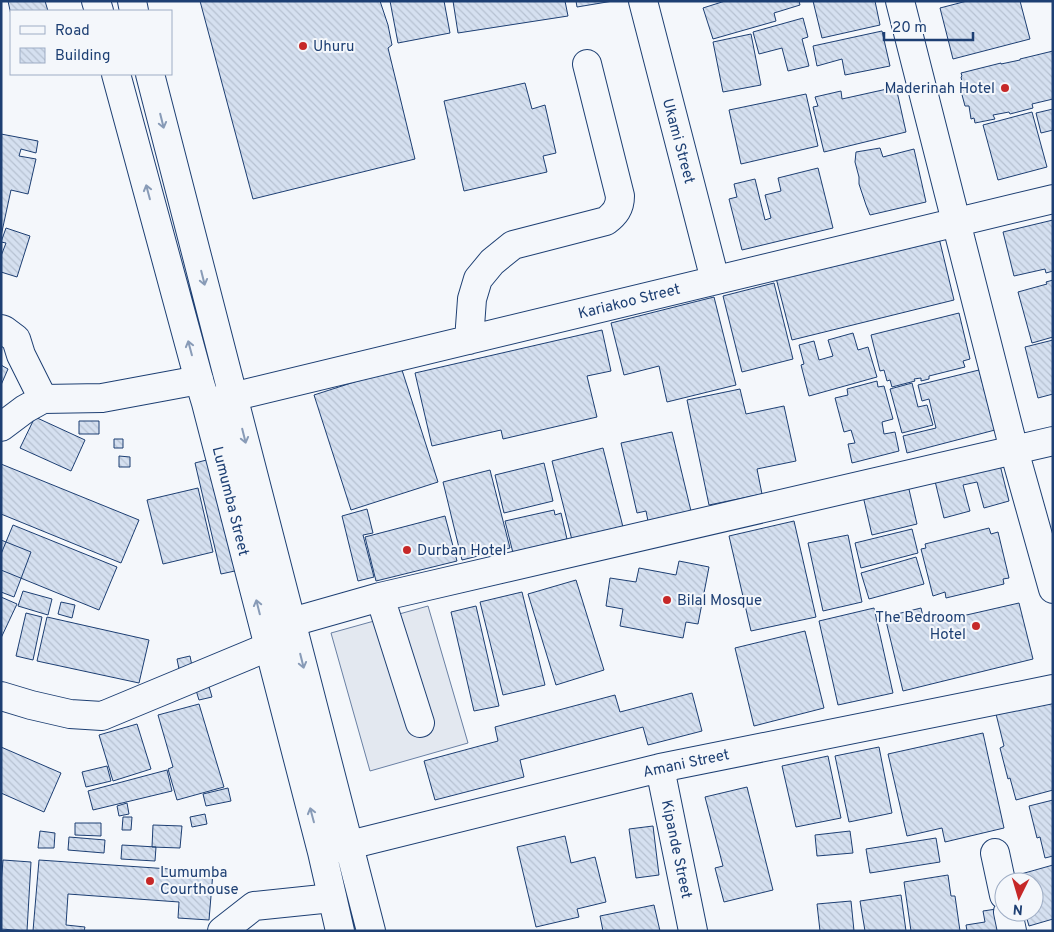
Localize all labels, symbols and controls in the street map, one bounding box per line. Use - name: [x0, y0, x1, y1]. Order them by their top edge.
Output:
- legend: [10, 10, 172, 75]
- scale bar: [884, 10, 973, 42]
- text: 20 m: [892, 19, 927, 38]
- text: Road: [55, 22, 90, 41]
- place label: Uhuru: [313, 38, 354, 57]
- marker: Uhuru: [297, 40, 309, 52]
- text: Building: [55, 47, 110, 66]
- place label: Maderinah Hotel: [884, 80, 995, 99]
- marker: Maderinah Hotel: [999, 82, 1011, 94]
- street label: Ukami Street: [657, 97, 698, 186]
- one-way arrow: [158, 112, 168, 128]
- one-way arrow: [143, 184, 152, 200]
- one-way arrow: [199, 270, 208, 286]
- street label: Kariakoo Street: [576, 281, 682, 324]
- one-way arrow: [185, 341, 195, 357]
- one-way arrow: [239, 427, 249, 443]
- street label: Lumumba Street: [207, 445, 252, 558]
- place label: Durban Hotel: [417, 542, 507, 561]
- marker: Durban Hotel: [401, 544, 413, 556]
- place label: Bilal Mosque: [677, 592, 762, 611]
- marker: Bilal Mosque: [661, 594, 673, 606]
- one-way arrow: [253, 600, 262, 616]
- place label: The Bedroom Hotel: [875, 609, 966, 645]
- marker: The Bedroom Hotel: [970, 620, 982, 632]
- one-way arrow: [298, 652, 307, 668]
- street label: Amani Street: [641, 746, 731, 783]
- street label: Kipande Street: [656, 798, 695, 900]
- one-way arrow: [307, 808, 316, 824]
- place label: Lumumba Courthouse: [160, 864, 239, 900]
- north arrow: [994, 872, 1044, 922]
- marker: Lumumba Courthouse: [144, 875, 156, 887]
- text: N: [1012, 900, 1024, 917]

